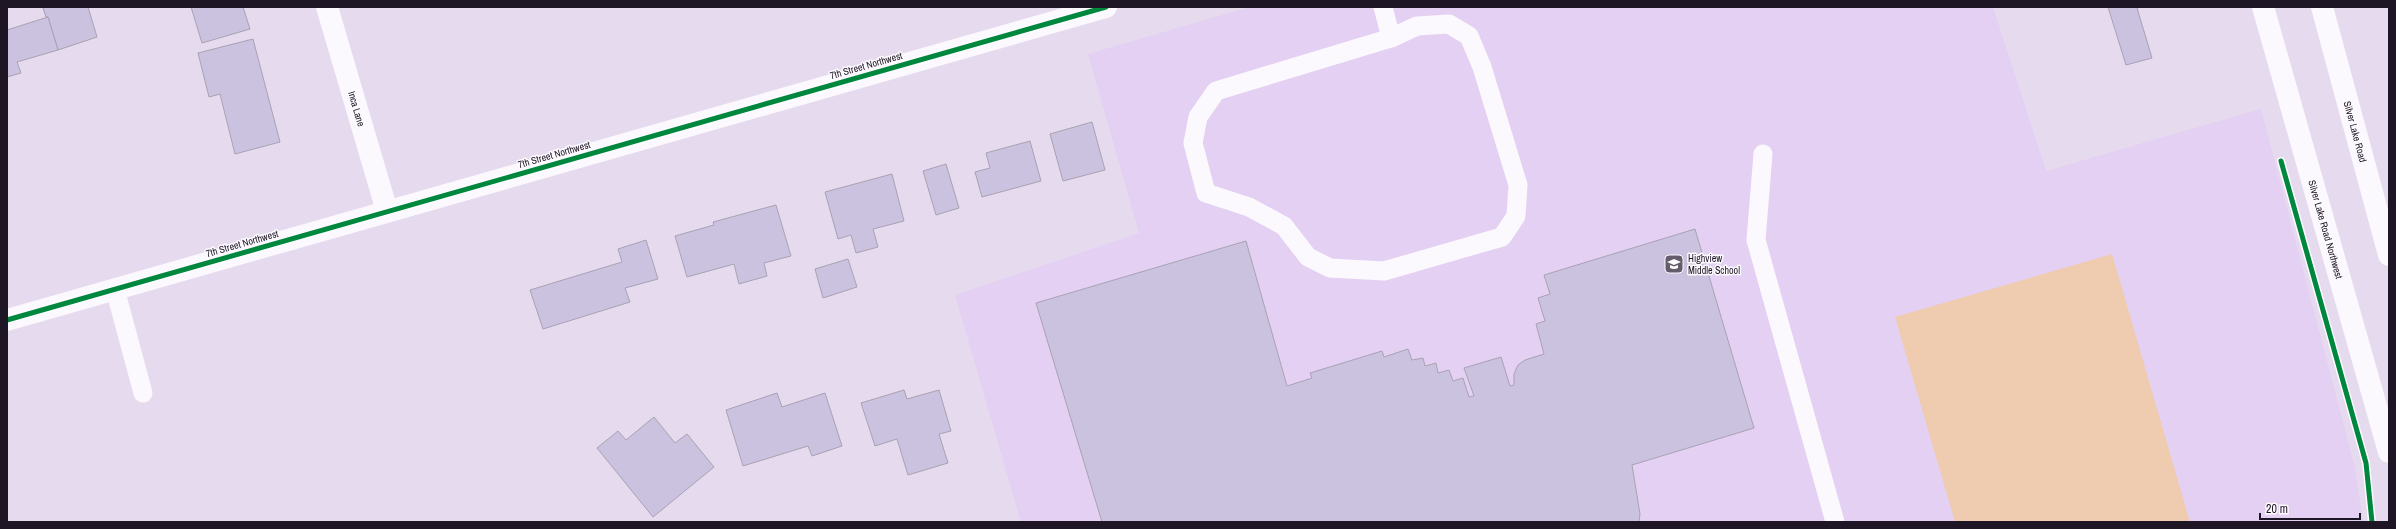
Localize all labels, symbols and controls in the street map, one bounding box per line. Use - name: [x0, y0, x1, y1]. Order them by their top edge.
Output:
- street label: 7th Street Northwest: [828, 49, 905, 82]
- street label: Inca Lane: [345, 90, 368, 128]
- street label: Silver Lake Road: [2341, 100, 2370, 164]
- street label: 7th Street Northwest: [516, 138, 593, 171]
- street label: Silver Lake Road Northwest: [2305, 178, 2346, 281]
- street label: 7th Street Northwest: [204, 227, 281, 260]
- place label: Highview Middle School: [1688, 252, 1740, 277]
- school or university icon: Highview Middle School: [1663, 253, 1685, 275]
- scale bar: [2260, 495, 2360, 521]
- text: 20 m: [2266, 501, 2288, 517]

